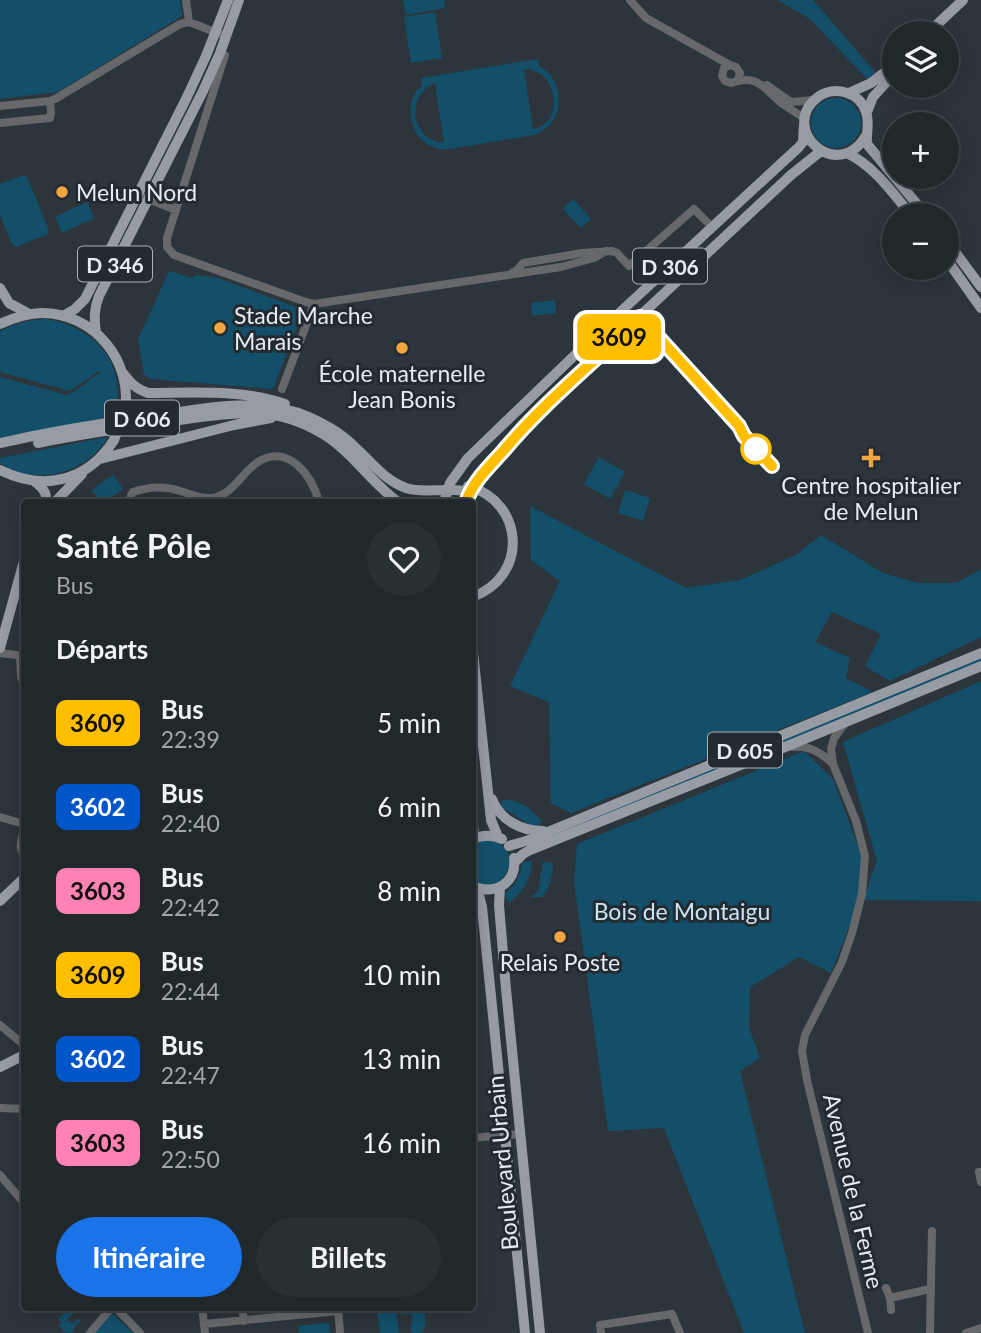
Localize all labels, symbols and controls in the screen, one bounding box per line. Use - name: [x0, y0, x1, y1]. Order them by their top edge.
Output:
- map controls: [882, 21, 959, 280]
- button: layers: [882, 21, 959, 98]
- button: +: [882, 112, 959, 189]
- place label: Melun Nord: [76, 178, 197, 206]
- marker: Melun Nord: [54, 184, 70, 200]
- button: −: [882, 203, 959, 280]
- road number: D 346: [78, 246, 152, 282]
- road number: D 306: [633, 248, 707, 284]
- place label: Stade Marche Marais: [234, 301, 373, 355]
- line badge: 3609: [570, 314, 668, 360]
- marker: Stade Marche Marais: [212, 320, 228, 336]
- text: 3609: [591, 322, 647, 351]
- marker: École maternelle Jean Bonis: [394, 340, 410, 356]
- place label: École maternelle Jean Bonis: [319, 359, 485, 413]
- road number: D 606: [105, 400, 179, 436]
- unlabelled marker: [741, 434, 771, 464]
- marker: Centre hospitalier de Melun: [861, 448, 881, 468]
- place label: Centre hospitalier de Melun: [781, 471, 961, 525]
- button: heart: [367, 522, 441, 596]
- text: Santé Pôle: [56, 525, 211, 565]
- text: Bus: [56, 571, 93, 599]
- text: Départs: [56, 633, 148, 665]
- text: Bus: [161, 693, 204, 725]
- text: 5 min: [377, 707, 441, 739]
- text: 3609: [70, 708, 126, 737]
- text: 22:39: [161, 725, 220, 753]
- road number: D 605: [708, 732, 782, 768]
- text: Bus: [161, 777, 204, 809]
- text: 6 min: [377, 791, 441, 823]
- text: 3602: [70, 792, 126, 821]
- text: 22:40: [161, 809, 220, 837]
- text: Bus: [161, 861, 204, 893]
- text: 8 min: [377, 875, 441, 907]
- text: 3603: [70, 876, 126, 905]
- text: 22:42: [161, 893, 220, 921]
- park label: Bois de Montaigu: [594, 897, 770, 925]
- marker: Relais Poste: [552, 929, 568, 945]
- text: Bus: [161, 945, 204, 977]
- place label: Relais Poste: [500, 948, 620, 976]
- text: 10 min: [362, 959, 441, 991]
- text: 3609: [70, 960, 126, 989]
- text: 22:44: [161, 977, 220, 1005]
- text: Bus: [161, 1029, 204, 1061]
- text: 13 min: [362, 1043, 441, 1075]
- text: 3602: [70, 1044, 126, 1073]
- text: 22:47: [161, 1061, 220, 1089]
- street label: Boulevard Urbain: [480, 1074, 524, 1252]
- street label: Avenue de la Ferme: [818, 1091, 890, 1291]
- text: Bus: [161, 1113, 204, 1145]
- text: 16 min: [362, 1127, 441, 1159]
- text: 3603: [70, 1128, 126, 1157]
- text: 22:50: [161, 1145, 220, 1173]
- button: Itinéraire: [56, 1217, 242, 1297]
- button: Billets: [256, 1217, 441, 1297]

